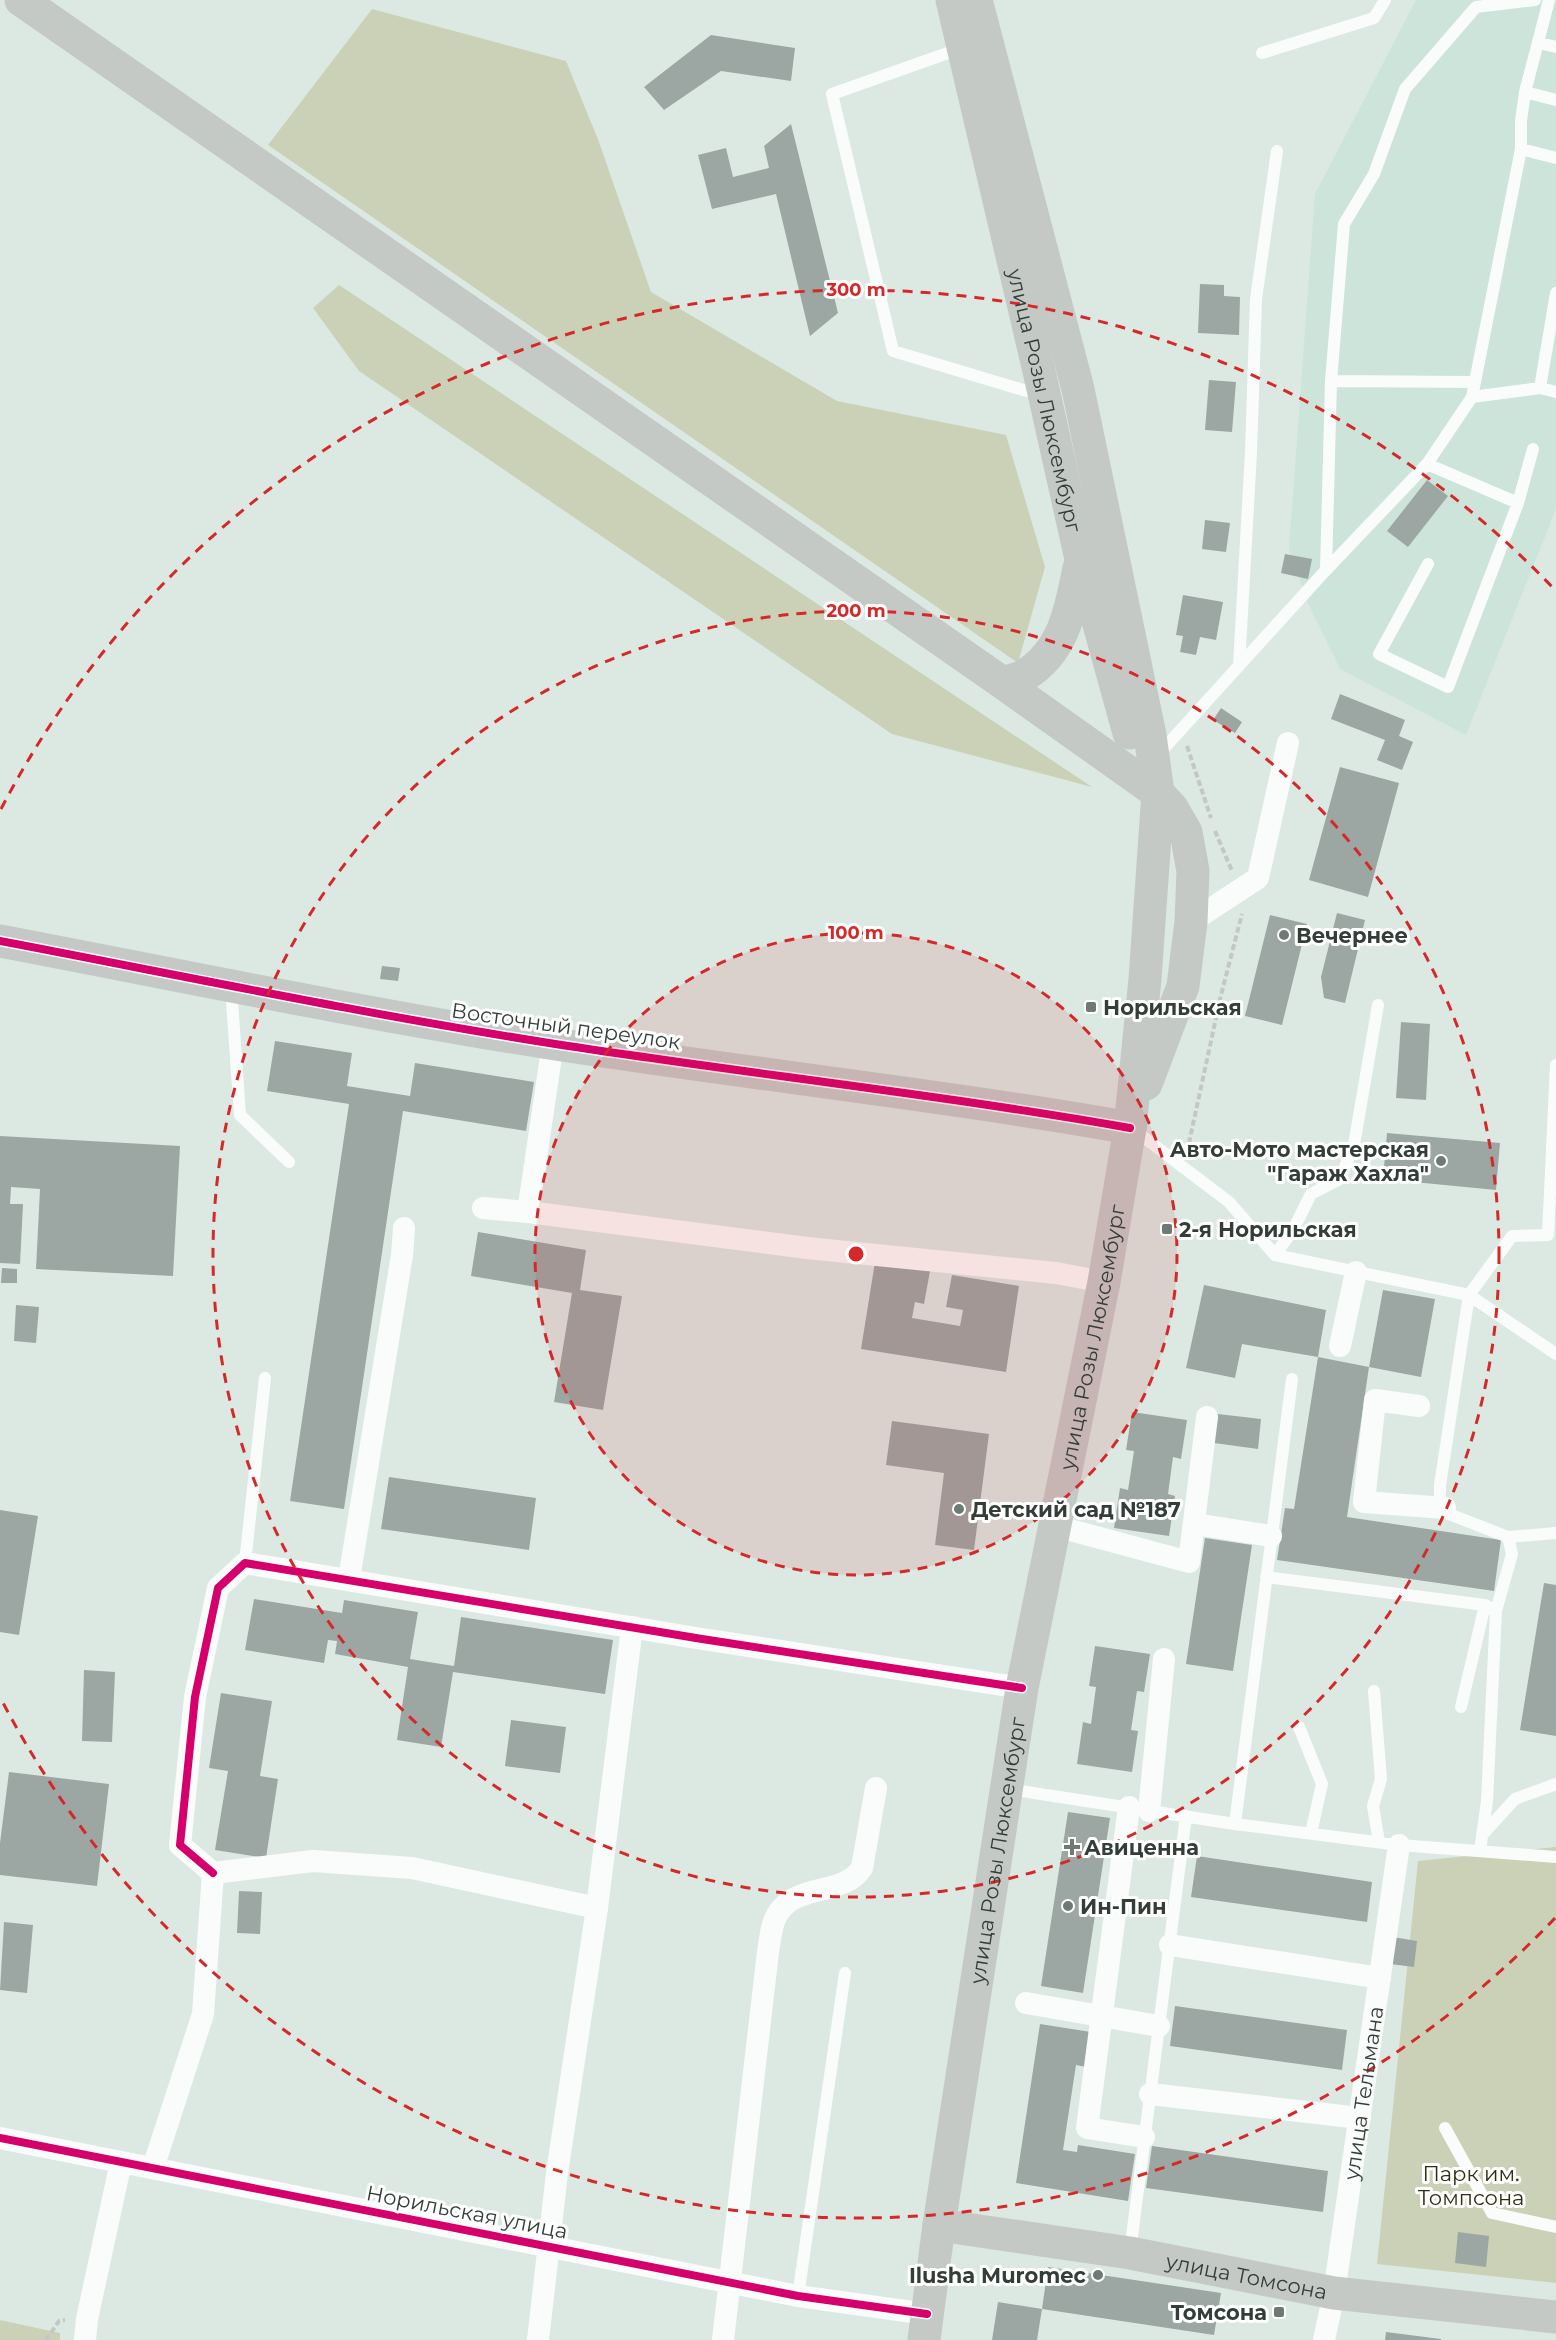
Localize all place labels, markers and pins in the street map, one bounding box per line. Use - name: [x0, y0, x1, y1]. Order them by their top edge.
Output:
- place label: Вечернее: [1296, 923, 1408, 948]
- marker: Вечернее: [1277, 928, 1291, 942]
- place label: Норильская: [1103, 995, 1242, 1020]
- marker: Норильская: [1084, 1000, 1098, 1014]
- place label: Авто-Мото мастерская "Гараж Хахла": [1170, 1137, 1429, 1186]
- marker: Авто-Мото мастерская "Гараж Хахла": [1434, 1154, 1448, 1168]
- place label: 2-я Норильская: [1179, 1217, 1357, 1242]
- marker: 2-я Норильская: [1160, 1222, 1174, 1236]
- centre of rings: [846, 1244, 866, 1264]
- place label: Детский сад №187: [971, 1497, 1181, 1522]
- marker: Детский сад №187: [952, 1502, 966, 1516]
- place label: Авиценна: [1084, 1835, 1199, 1860]
- marker: Авиценна: [1065, 1840, 1079, 1854]
- place label: Ин-Пин: [1080, 1894, 1166, 1919]
- marker: Ин-Пин: [1061, 1899, 1075, 1913]
- place label: Ilusha Muromec: [909, 2263, 1087, 2288]
- marker: Ilusha Muromec: [1091, 2268, 1105, 2282]
- place label: Томсона: [1171, 2300, 1267, 2325]
- marker: Томсона: [1272, 2305, 1286, 2319]

